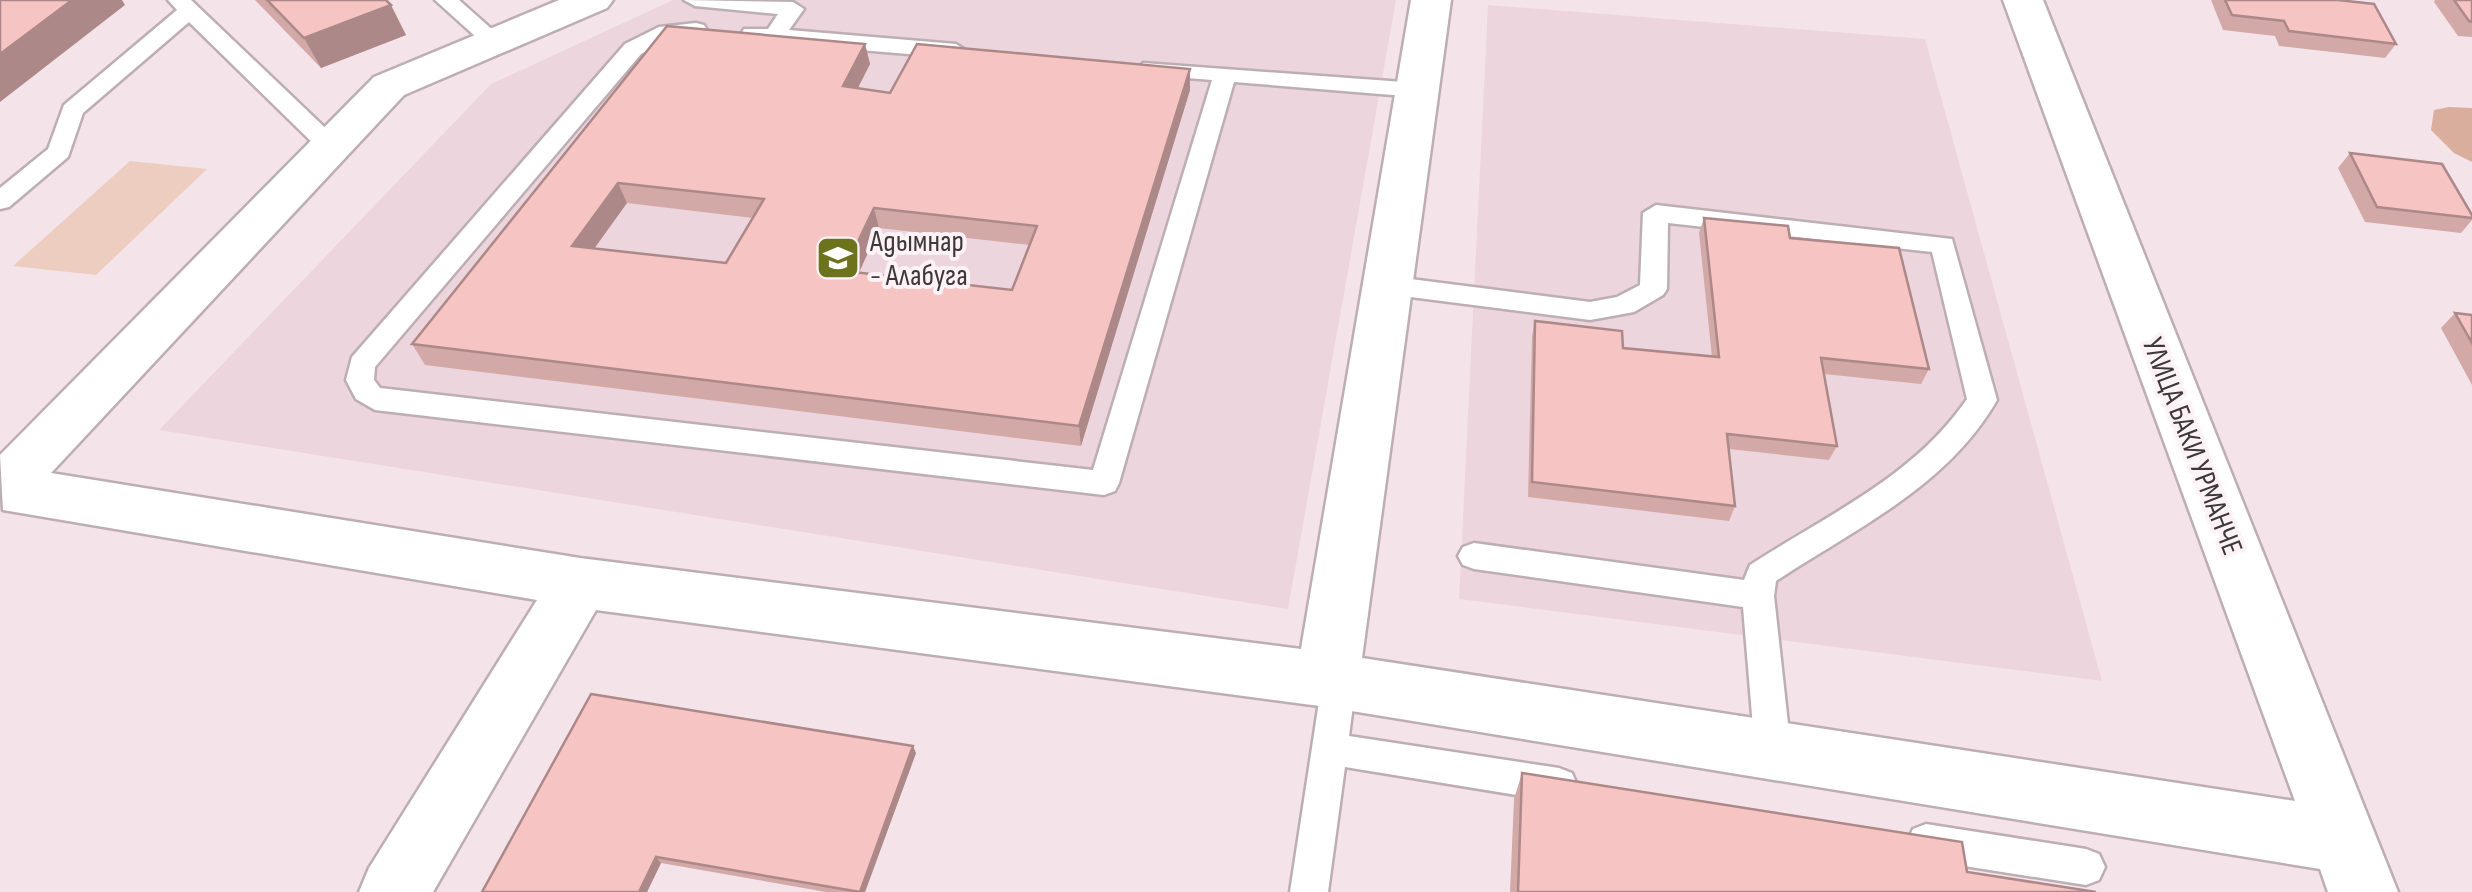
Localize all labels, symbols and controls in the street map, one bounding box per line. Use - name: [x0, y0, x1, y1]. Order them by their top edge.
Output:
- place label: Адымнар - Алабуга: [869, 224, 968, 294]
- school or university icon: Адымнар - Алабуга: [815, 235, 861, 281]
- street label: УЛИЦА БАКИ УРМАНЧЕ: [2134, 333, 2250, 560]

